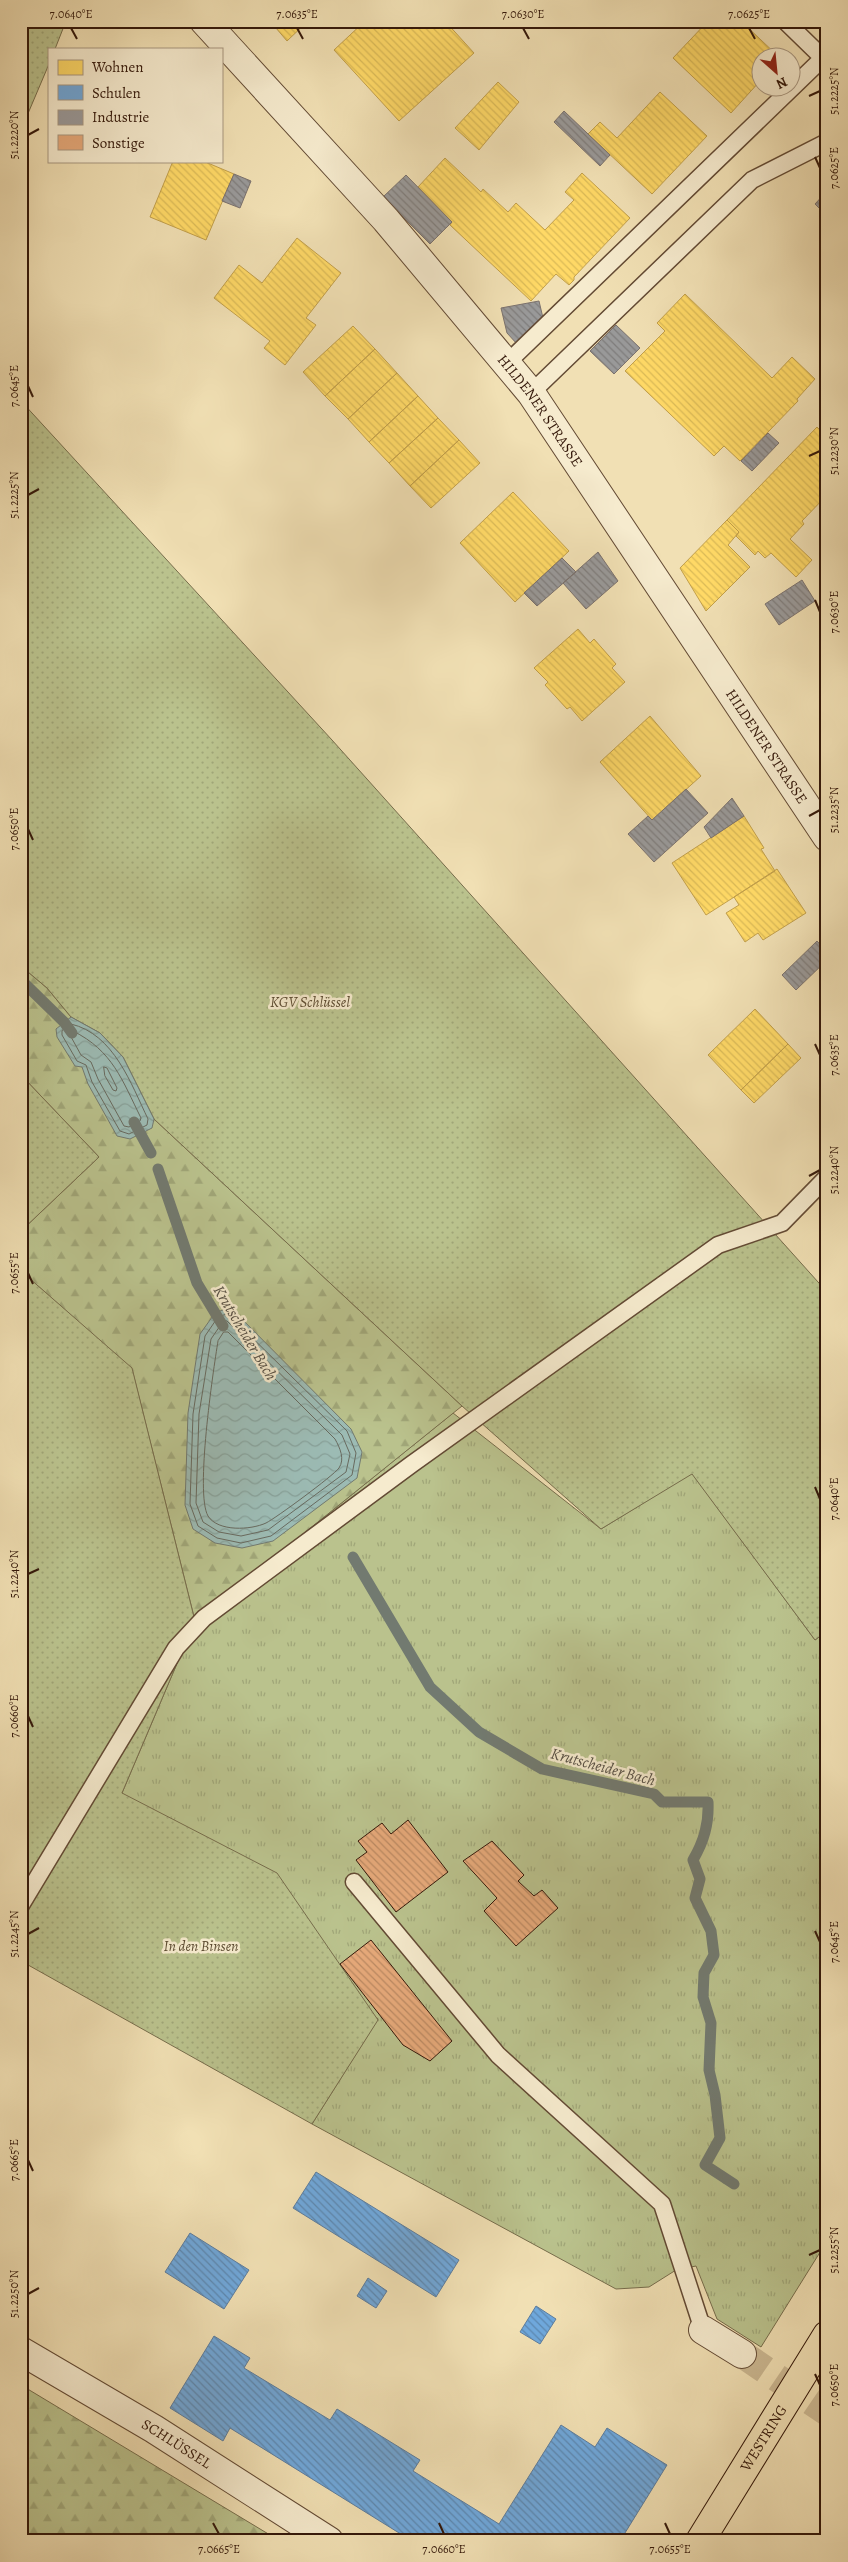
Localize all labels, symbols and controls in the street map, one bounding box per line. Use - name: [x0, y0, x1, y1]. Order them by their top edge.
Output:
- text: 7.0640°E: [49, 6, 93, 22]
- text: 7.0635°E: [276, 6, 318, 22]
- text: 7.0630°E: [502, 6, 544, 22]
- text: 7.0625°E: [728, 6, 770, 22]
- legend: [48, 48, 222, 162]
- north arrow: [750, 48, 800, 98]
- text: Wohnen: [91, 57, 144, 77]
- text: 51.2225°N: [826, 67, 842, 115]
- text: N: [773, 72, 791, 94]
- text: Schulen: [92, 83, 141, 103]
- text: Industrie: [92, 107, 150, 127]
- text: 51.2220°N: [6, 110, 22, 159]
- text: Sonstige: [92, 133, 145, 153]
- text: 7.0625°E: [826, 147, 842, 189]
- street label: HILDENER STRASSE: [493, 350, 587, 471]
- text: 7.0645°E: [6, 365, 22, 407]
- text: 51.2230°N: [826, 427, 842, 475]
- text: 51.2225°N: [6, 471, 22, 519]
- text: 7.0630°E: [826, 591, 842, 633]
- street label: HILDENER STRASSE: [721, 685, 812, 808]
- text: 51.2235°N: [826, 786, 842, 833]
- text: 7.0650°E: [6, 808, 22, 850]
- park label: KGV Schlüssel: [270, 992, 350, 1012]
- text: 7.0635°E: [826, 1034, 842, 1076]
- text: 51.2240°N: [826, 1145, 842, 1194]
- text: 7.0655°E: [6, 1252, 22, 1294]
- water label: Krutscheider Bach: [208, 1281, 282, 1385]
- text: 7.0640°E: [826, 1477, 842, 1521]
- text: 51.2240°N: [6, 1549, 22, 1598]
- text: 7.0660°E: [6, 1694, 22, 1738]
- water label: Krutscheider Bach: [548, 1742, 658, 1792]
- text: 51.2245°N: [6, 1910, 22, 1958]
- text: 7.0645°E: [826, 1921, 842, 1963]
- park label: In den Binsen: [163, 1936, 239, 1956]
- text: 7.0665°E: [6, 2139, 22, 2181]
- text: 51.2255°N: [826, 2226, 842, 2273]
- text: 51.2250°N: [6, 2270, 22, 2318]
- text: 7.0650°E: [826, 2364, 842, 2406]
- street label: WESTRING: [735, 2401, 792, 2476]
- street label: SCHLÜSSEL: [138, 2414, 216, 2473]
- text: 7.0665°E: [198, 2541, 240, 2557]
- text: 7.0660°E: [422, 2541, 466, 2557]
- text: 7.0655°E: [649, 2541, 691, 2557]

